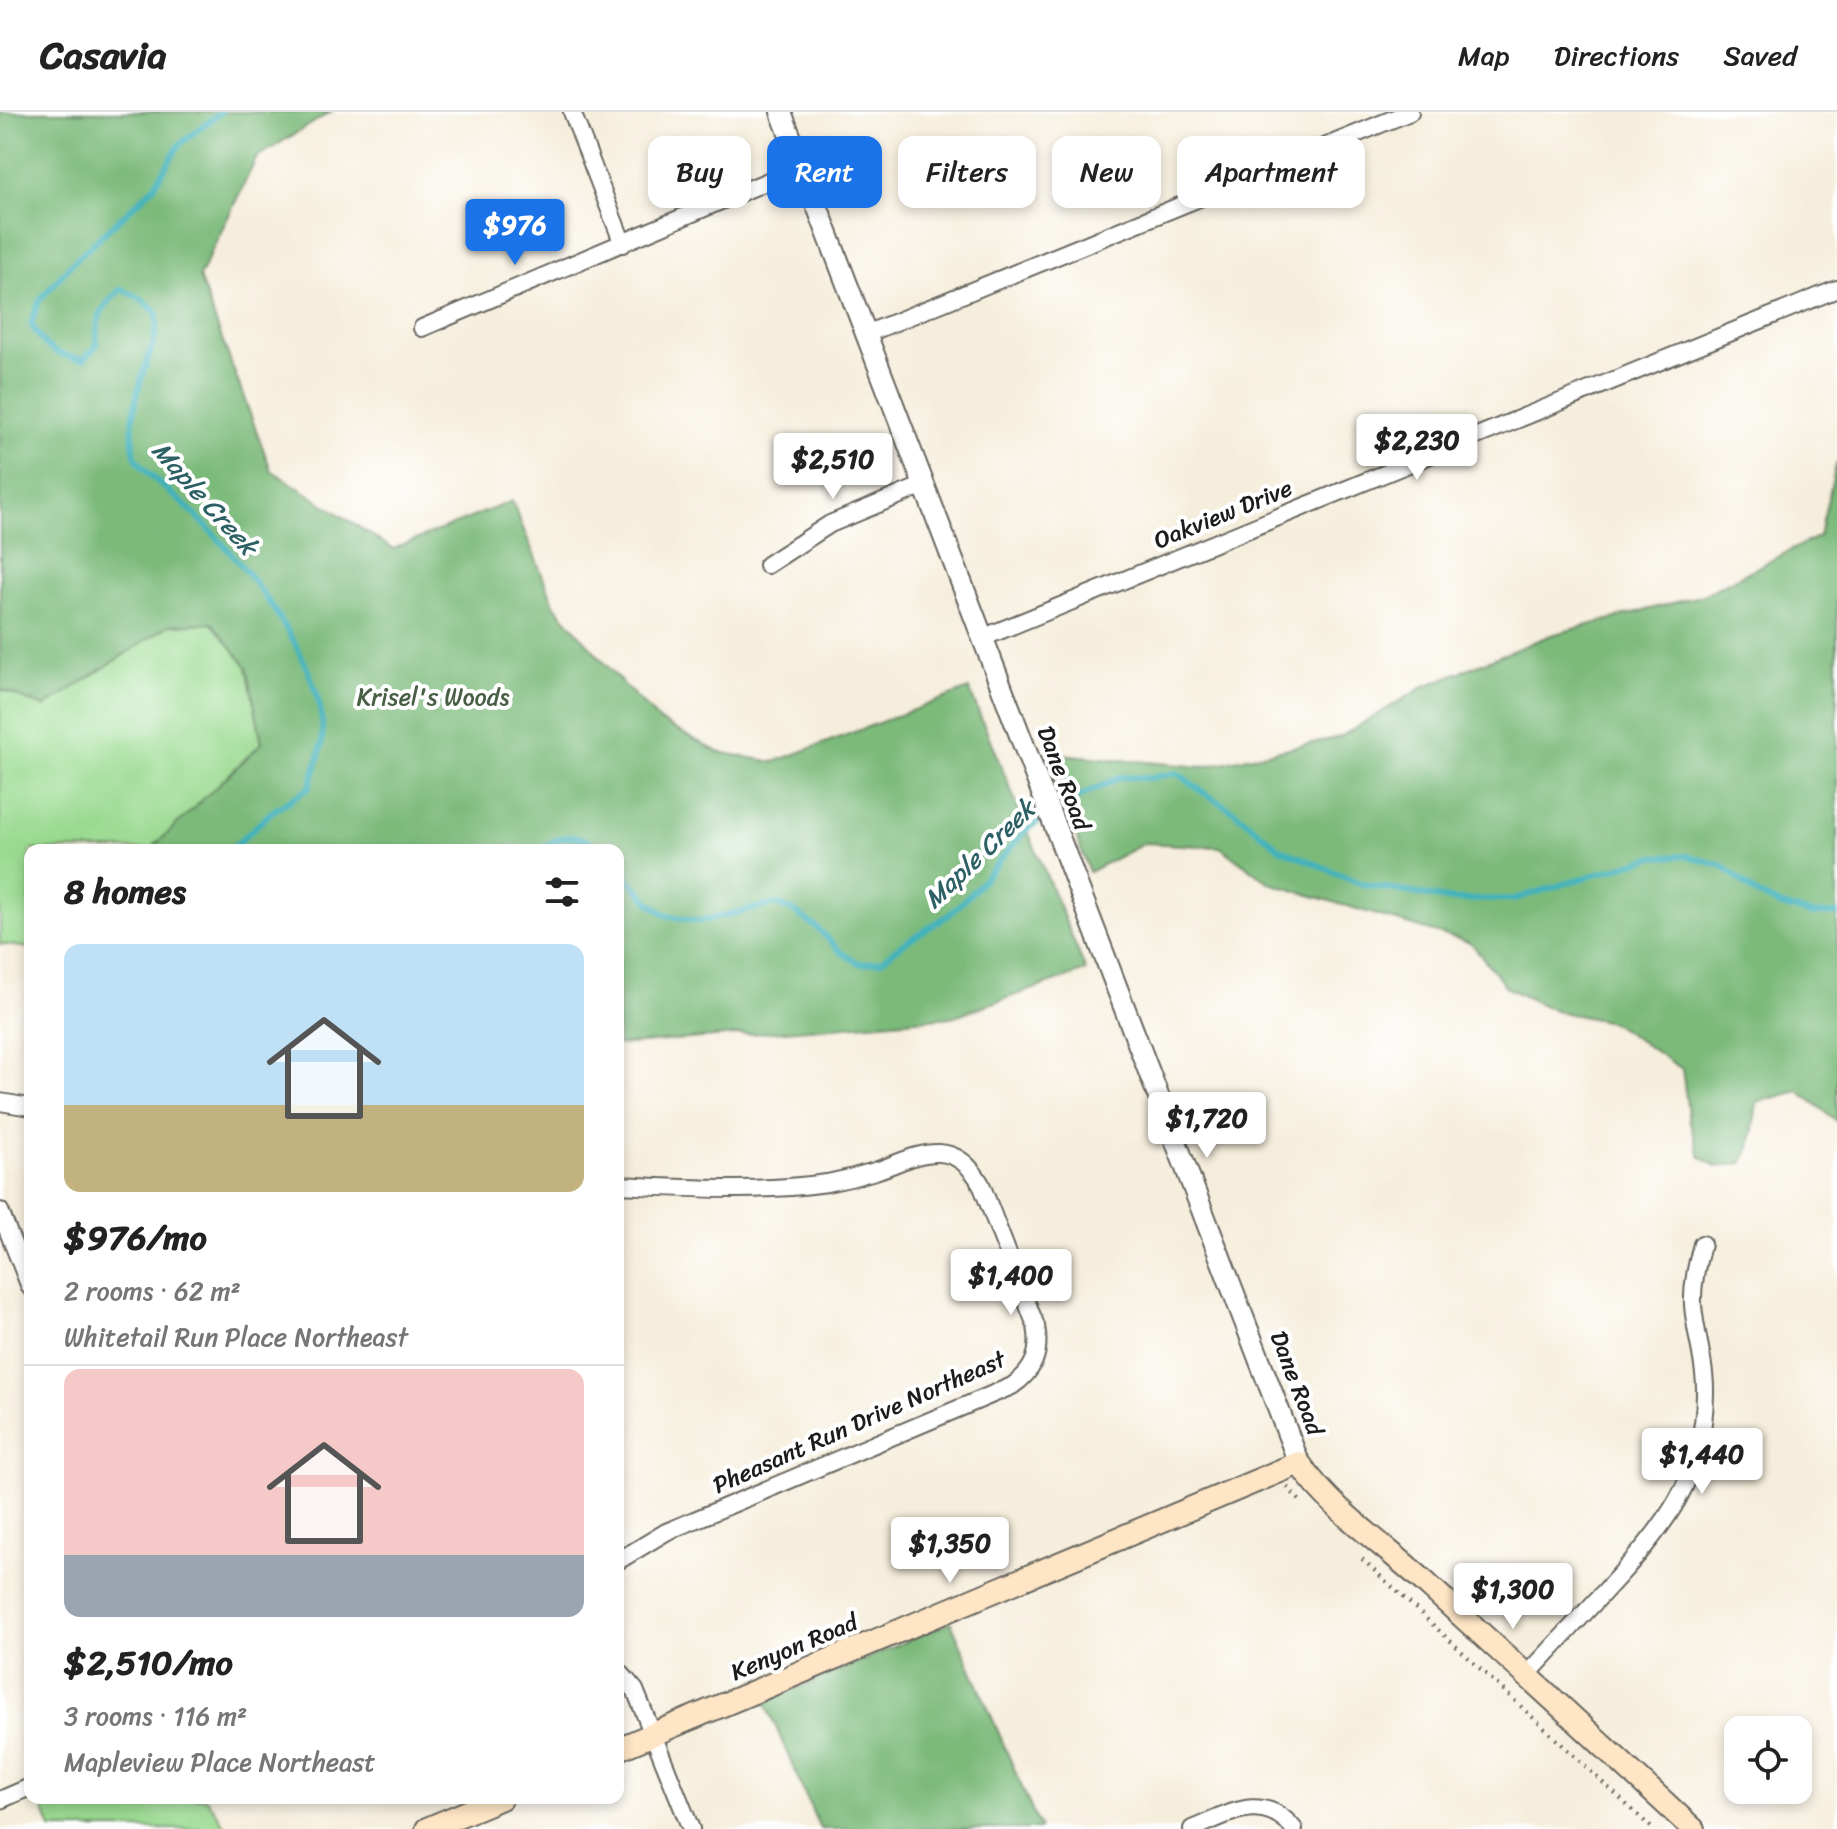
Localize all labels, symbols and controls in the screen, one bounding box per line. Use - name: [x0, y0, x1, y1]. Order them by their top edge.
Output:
- text: Casavia: [40, 22, 167, 89]
- text: Map: [1458, 31, 1510, 80]
- text: Directions: [1554, 31, 1679, 80]
- text: Saved: [1723, 31, 1797, 80]
- chip: Buy: [648, 136, 751, 208]
- chip: Rent: [767, 136, 882, 208]
- chip: Filters: [898, 136, 1036, 208]
- chip: New: [1052, 136, 1161, 208]
- chip: Apartment: [1177, 136, 1365, 208]
- pin: $976: [468, 199, 562, 267]
- text: $976: [483, 202, 547, 248]
- pin: $2,230: [1352, 414, 1482, 482]
- text: $2,230: [1374, 417, 1460, 463]
- water label: Maple Creek: [140, 430, 272, 569]
- pin: $2,510: [768, 433, 898, 501]
- text: $2,510: [792, 436, 874, 482]
- street label: Oakview Drive: [1147, 467, 1299, 561]
- park label: Krisel's Woods: [357, 676, 509, 718]
- street label: Dane Road: [1025, 720, 1104, 838]
- water label: Maple Creek: [912, 786, 1048, 920]
- text: 8 homes: [64, 862, 186, 922]
- icon: filters: [540, 870, 584, 914]
- icon: home: [252, 996, 396, 1140]
- pin: $1,720: [1142, 1092, 1272, 1160]
- text: $1,720: [1166, 1095, 1248, 1141]
- text: $976/mo: [64, 1208, 207, 1268]
- pin: $1,400: [946, 1249, 1076, 1317]
- text: $1,400: [969, 1252, 1053, 1298]
- text: 2 rooms · 62 m²: [64, 1268, 241, 1314]
- text: Whitetail Run Place Northeast: [64, 1314, 408, 1360]
- street label: Dane Road: [1258, 1325, 1337, 1443]
- street label: Pheasant Run Drive Northeast: [706, 1338, 1014, 1506]
- icon: home: [252, 1421, 396, 1565]
- pin: $1,440: [1637, 1428, 1767, 1496]
- text: $1,440: [1660, 1431, 1744, 1477]
- pin: $1,350: [885, 1517, 1015, 1585]
- text: $1,350: [909, 1520, 991, 1566]
- pin: $1,300: [1448, 1563, 1578, 1631]
- text: $1,300: [1472, 1566, 1554, 1612]
- street label: Kenyon Road: [724, 1600, 866, 1693]
- text: $2,510/mo: [64, 1633, 233, 1693]
- text: 3 rooms · 116 m²: [64, 1693, 247, 1739]
- map controls: [1724, 1716, 1812, 1804]
- button: locate: [1724, 1716, 1812, 1804]
- text: Mapleview Place Northeast: [64, 1739, 376, 1785]

